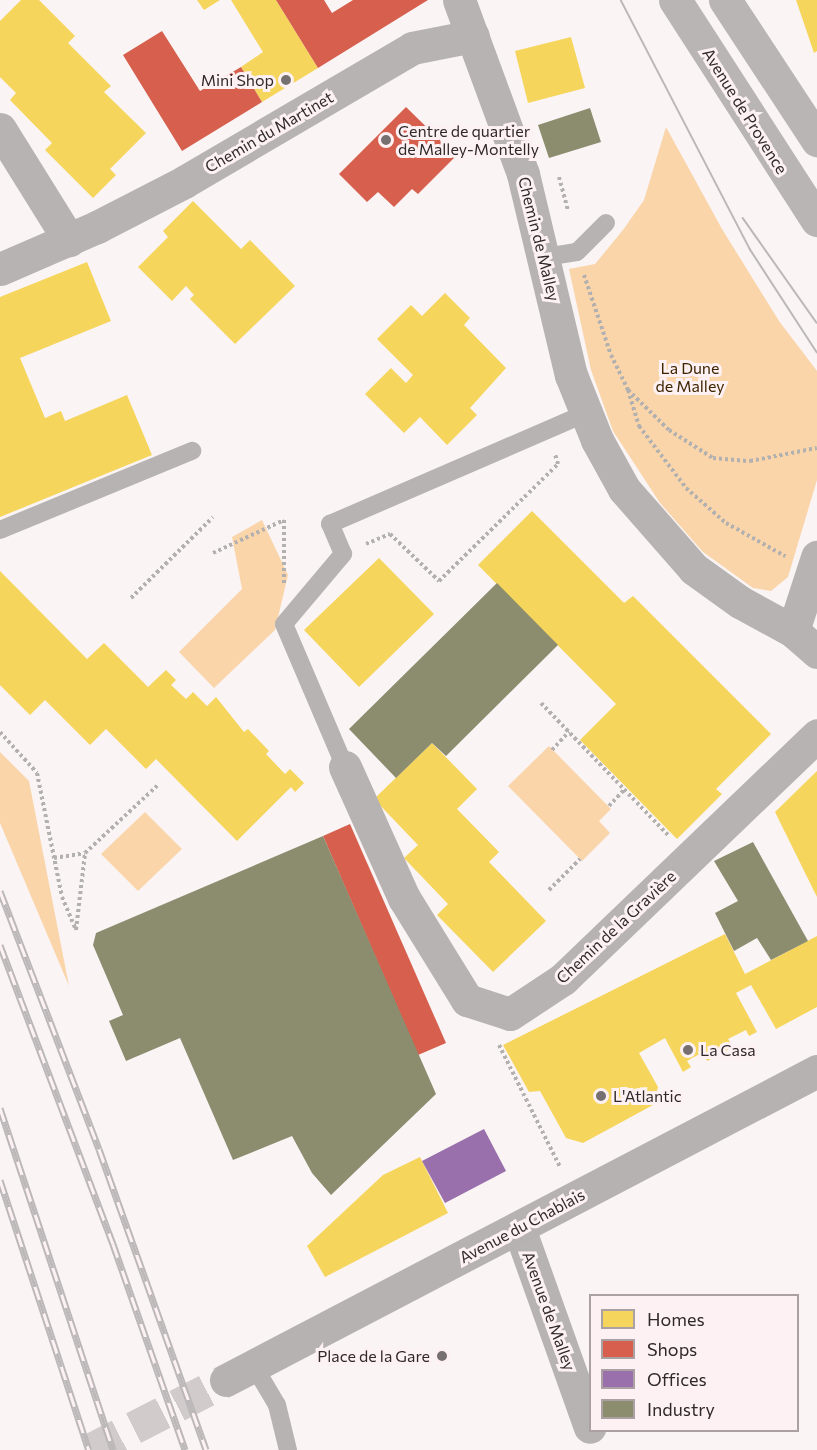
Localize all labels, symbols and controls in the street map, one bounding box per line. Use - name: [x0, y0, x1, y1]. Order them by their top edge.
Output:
- street label: Avenue de Provence: [699, 45, 791, 177]
- place label: Mini Shop: [201, 70, 274, 90]
- marker: Mini Shop: [279, 73, 293, 87]
- street label: Chemin du Martinet: [202, 87, 336, 177]
- place label: Centre de quartier de Malley-Montelly: [398, 121, 539, 159]
- marker: Centre de quartier de Malley-Montelly: [379, 133, 393, 147]
- street label: Chemin de Malley: [514, 175, 564, 303]
- park label: La Dune de Malley: [656, 358, 724, 396]
- street label: Chemin de la Gravière: [552, 867, 680, 987]
- place label: La Casa: [700, 1040, 756, 1060]
- marker: La Casa: [681, 1043, 695, 1057]
- place label: L'Atlantic: [613, 1086, 682, 1106]
- marker: L'Atlantic: [594, 1089, 608, 1103]
- street label: Avenue du Chablais: [456, 1185, 588, 1267]
- street label: Avenue de Malley: [519, 1249, 579, 1373]
- legend: [589, 1294, 799, 1432]
- text: Homes: [647, 1308, 705, 1330]
- text: Shops: [647, 1338, 697, 1360]
- place label: Place de la Gare: [317, 1346, 430, 1366]
- marker: Place de la Gare: [435, 1349, 449, 1363]
- text: Offices: [647, 1368, 707, 1390]
- text: Industry: [647, 1398, 715, 1420]

